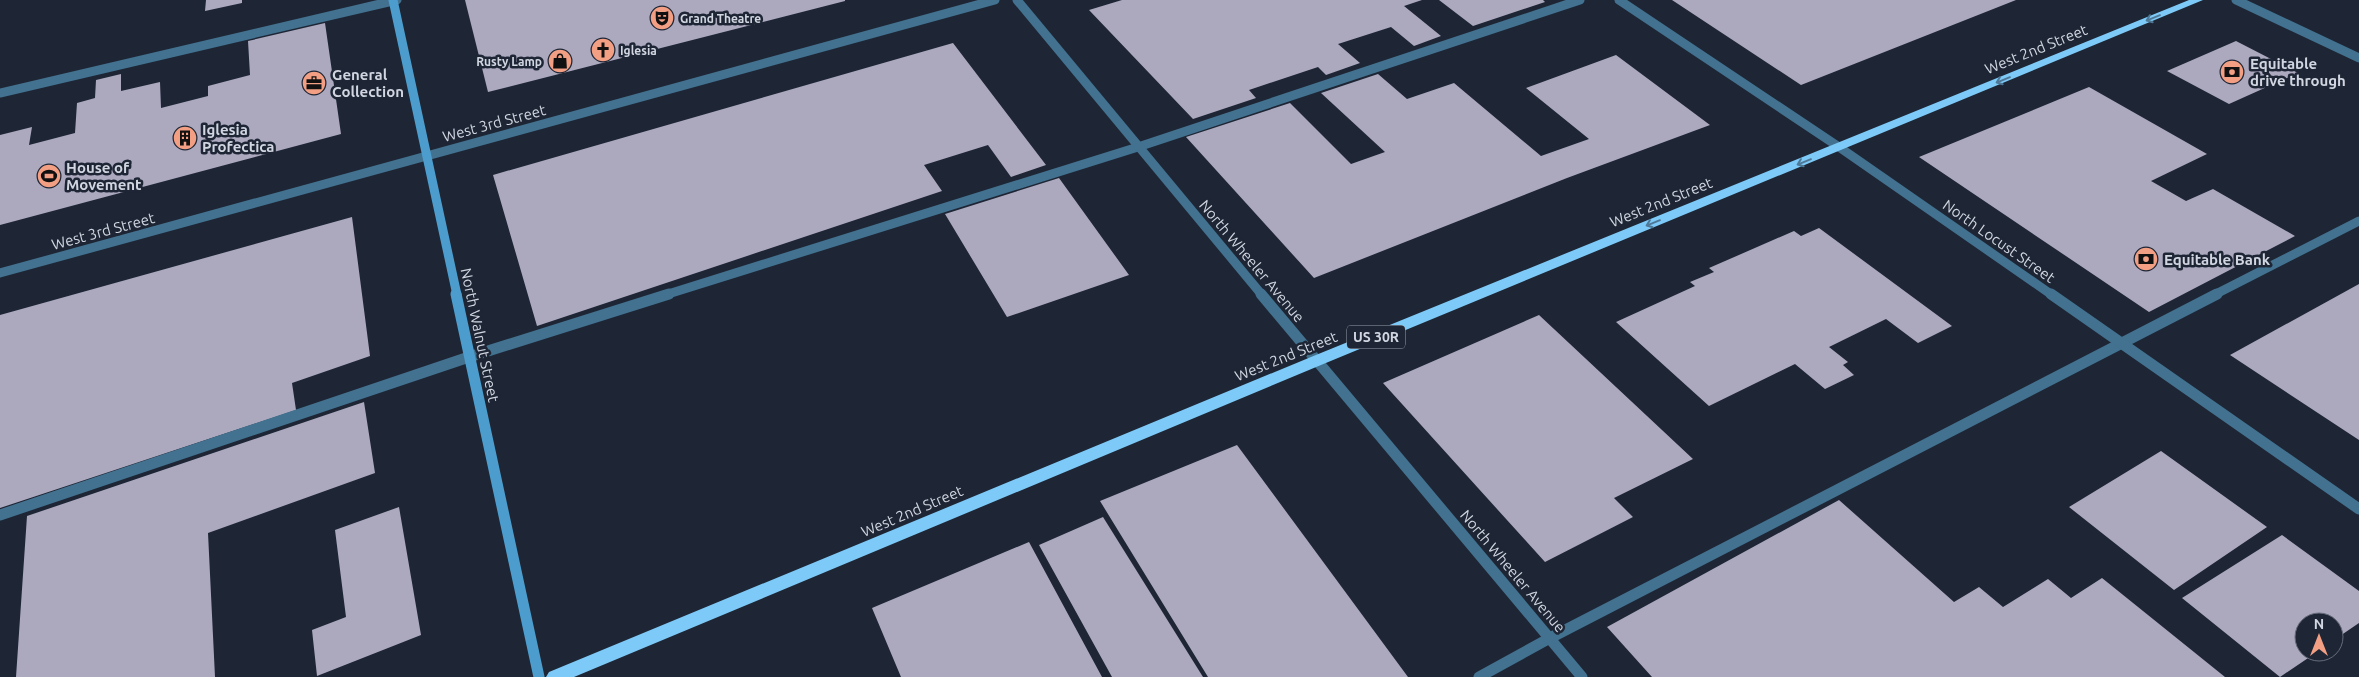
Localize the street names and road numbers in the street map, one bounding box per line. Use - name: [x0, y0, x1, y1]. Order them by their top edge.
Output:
- street label: West 2nd Street: [1982, 21, 2090, 77]
- street label: West 3rd Street: [441, 101, 547, 145]
- street label: West 2nd Street: [1607, 174, 1715, 230]
- street label: North Locust Street: [1940, 196, 2058, 286]
- street label: North Wheeler Avenue: [1196, 197, 1308, 325]
- street label: West 3rd Street: [50, 209, 156, 253]
- street label: North Walnut Street: [457, 266, 503, 404]
- road number: US 30R: [1347, 326, 1405, 348]
- street label: West 2nd Street: [1232, 328, 1340, 384]
- street label: West 2nd Street: [859, 482, 966, 540]
- street label: North Wheeler Avenue: [1457, 507, 1569, 635]

